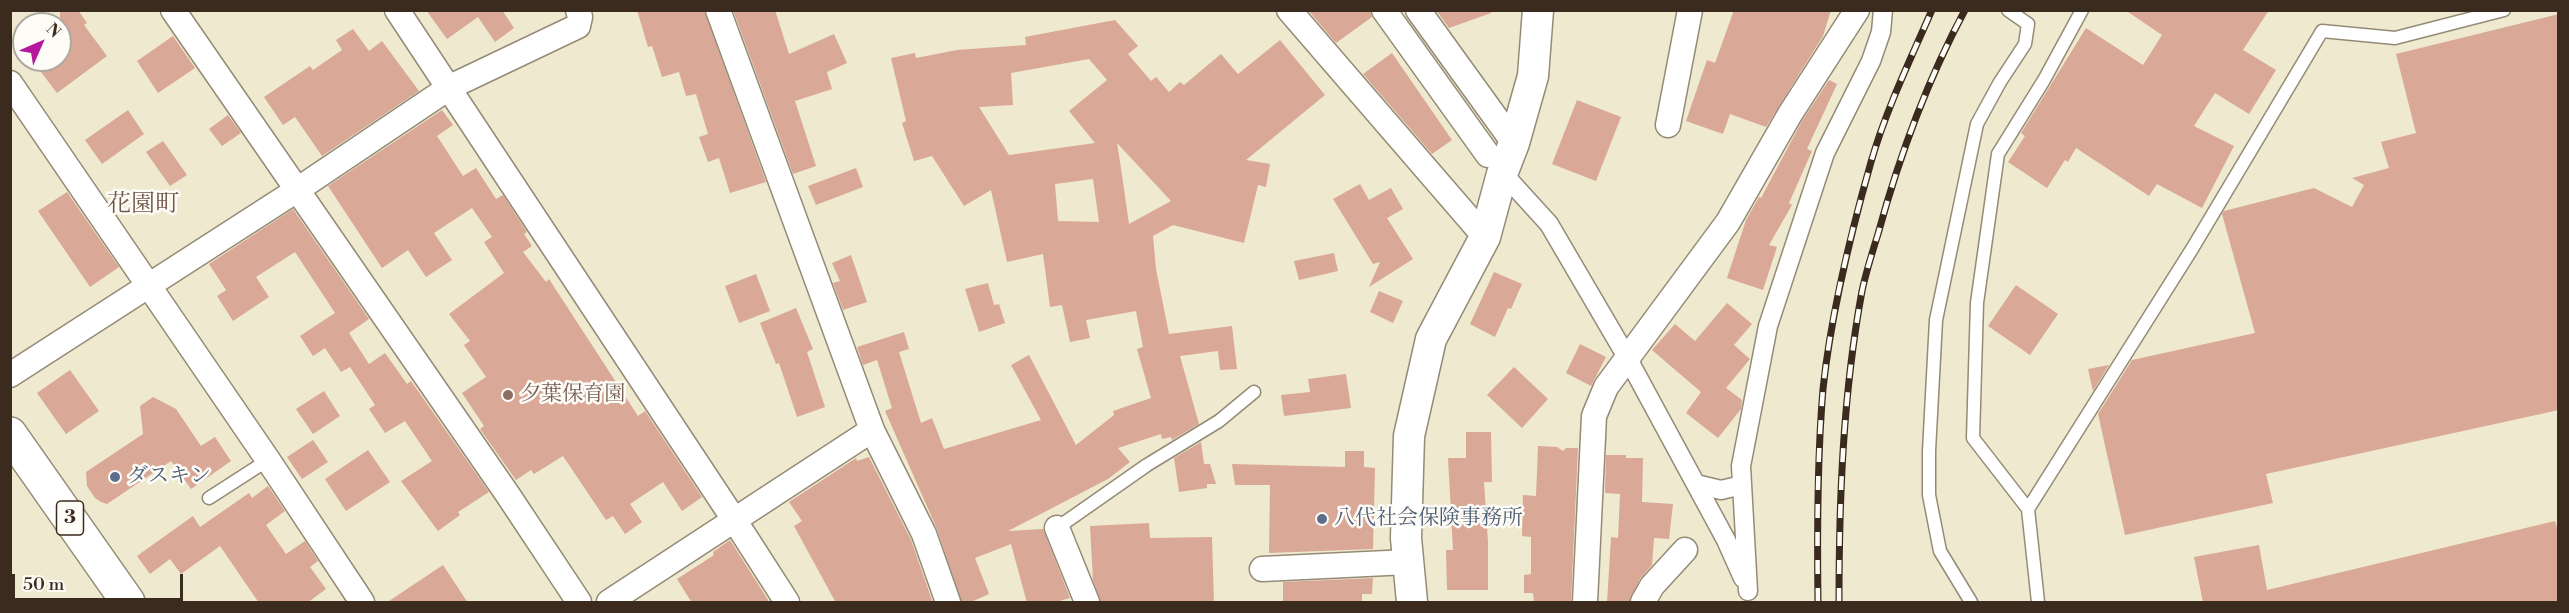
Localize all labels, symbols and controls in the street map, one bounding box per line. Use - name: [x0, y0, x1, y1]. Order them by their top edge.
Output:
- north arrow: [12, 12, 72, 72]
- text: N: [42, 19, 65, 42]
- district label: 花園町: [107, 191, 179, 219]
- place label: 夕葉保育園: [520, 382, 625, 408]
- marker: 夕葉保育園: [501, 388, 515, 402]
- place label: ダスキン: [127, 464, 211, 490]
- marker: ダスキン: [108, 470, 122, 484]
- road number: 3: [56, 501, 84, 535]
- place label: 八代社会保険事務所: [1334, 506, 1523, 532]
- marker: 八代社会保険事務所: [1315, 512, 1329, 526]
- scale bar: [15, 562, 186, 600]
- text: 50 m: [23, 573, 64, 596]

